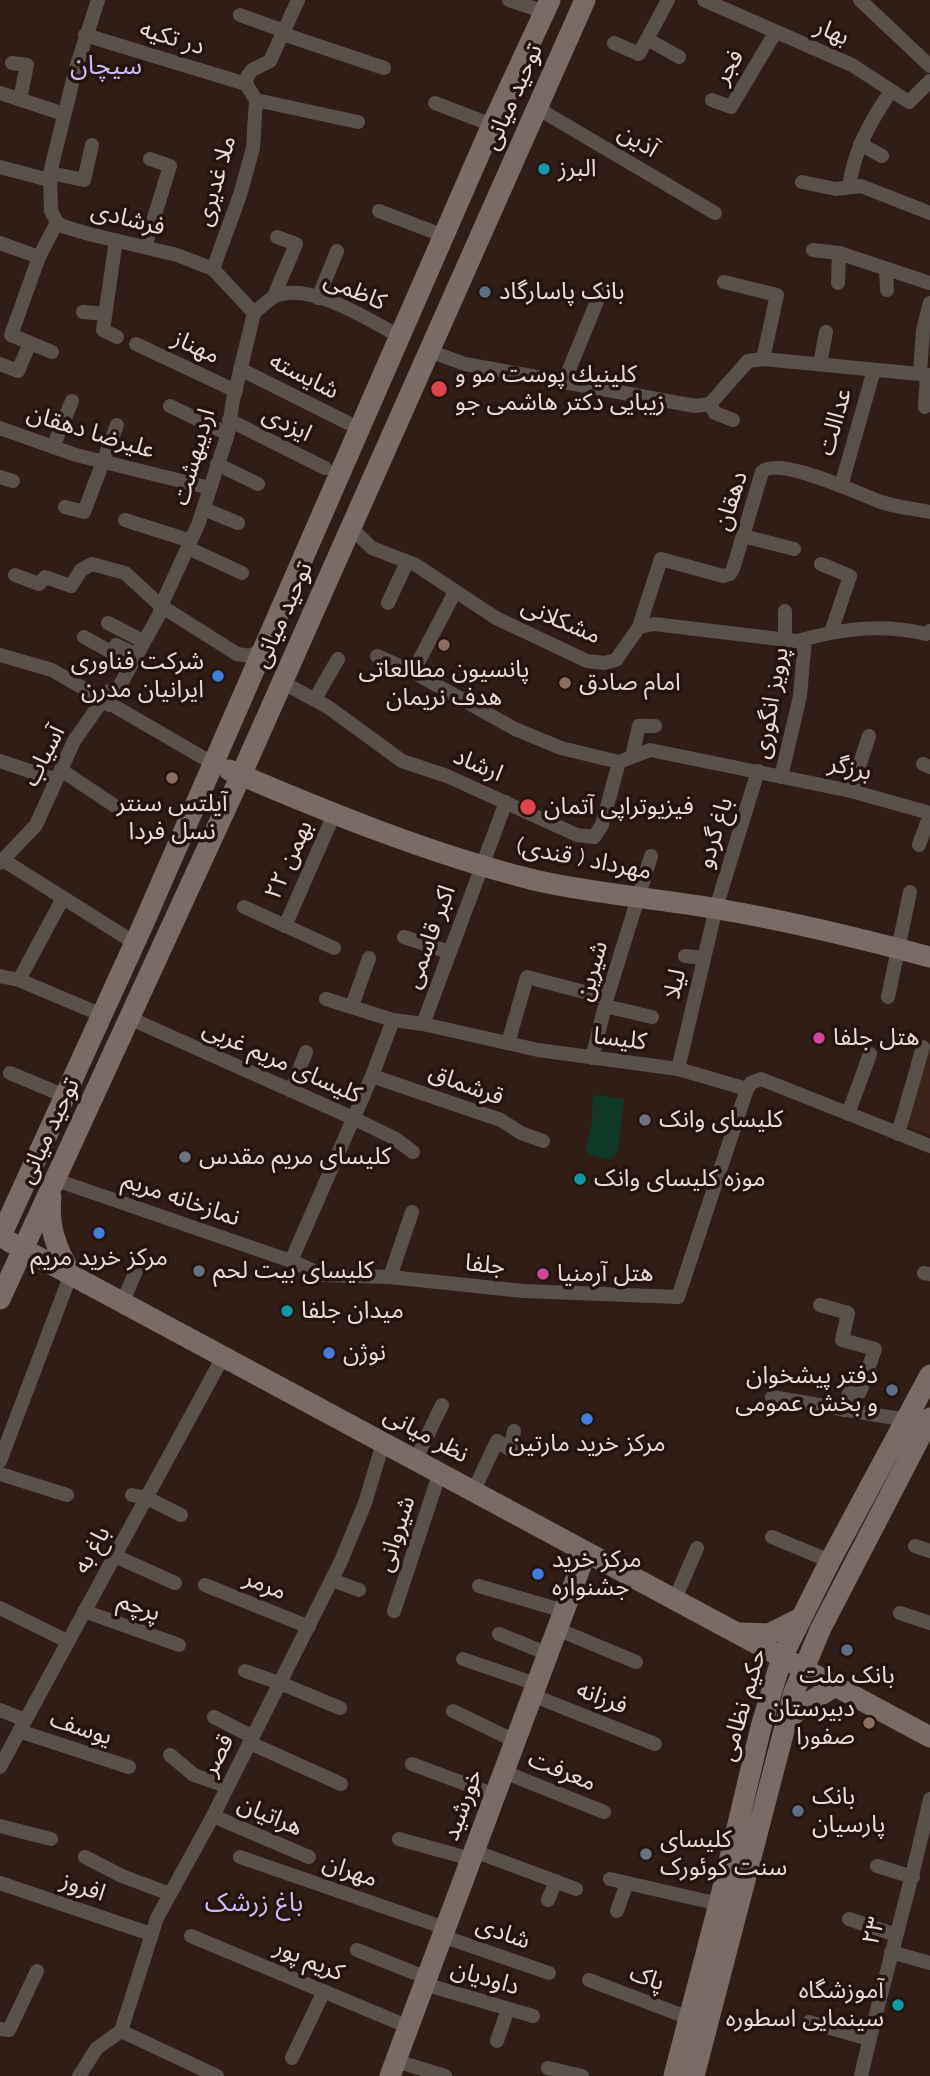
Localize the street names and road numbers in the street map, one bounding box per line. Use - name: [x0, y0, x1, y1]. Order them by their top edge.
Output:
- street label: بهار: [811, 12, 853, 52]
- street label: در تکیه: [136, 15, 208, 61]
- street label: توحید میانی: [477, 39, 549, 155]
- street label: فجر: [708, 44, 750, 90]
- street label: آذین: [613, 118, 663, 164]
- street label: ملا غدیری: [189, 132, 243, 230]
- street label: فرشادی: [88, 196, 168, 242]
- street label: کاظمی: [320, 265, 390, 317]
- street label: مهناز: [168, 324, 224, 370]
- street label: شایسته: [264, 346, 344, 406]
- street label: عداالت: [812, 385, 858, 459]
- street label: علیرضا دهقان: [24, 399, 158, 465]
- street label: ایزدی: [258, 400, 316, 448]
- street label: اردیبهشت: [166, 405, 222, 509]
- street label: دهقان: [708, 468, 754, 534]
- street label: توحید میانی: [247, 557, 319, 673]
- street label: مشکلانی: [517, 591, 605, 651]
- street label: پرویز انگوری: [747, 645, 795, 761]
- street label: آسیاب: [17, 721, 71, 791]
- street label: ارشاد: [449, 742, 507, 788]
- street label: برزگر: [826, 749, 874, 787]
- street label: باغ گردو: [691, 794, 739, 872]
- street label: ۲۲ بهمن: [259, 816, 319, 904]
- street label: مهرداد ( قندی): [514, 832, 654, 886]
- street label: اکبر قاسمی: [398, 882, 462, 992]
- street label: شیرین: [570, 938, 614, 1004]
- street label: لیلا: [658, 966, 692, 1002]
- street label: کلیسای مریم غربی: [198, 1014, 366, 1110]
- street label: کلیسا: [592, 1021, 648, 1057]
- street label: قرشماق: [425, 1058, 507, 1112]
- street label: توحید میانی: [12, 1074, 86, 1188]
- street label: نمازخانه مریم: [118, 1165, 244, 1233]
- street label: جلفا: [464, 1249, 506, 1281]
- street label: نظر میانی: [379, 1401, 473, 1469]
- street label: شیروانی: [370, 1493, 422, 1575]
- street label: باغ به: [67, 1521, 117, 1579]
- street label: مرمر: [240, 1564, 290, 1606]
- street label: پرچم: [114, 1586, 164, 1628]
- street label: حکیم نظامی: [713, 1645, 773, 1765]
- street label: فرزانه: [572, 1675, 632, 1721]
- street label: یوسف: [46, 1704, 116, 1752]
- street label: قصر: [195, 1729, 241, 1781]
- street label: معرفت: [524, 1744, 600, 1798]
- street label: خورشید: [437, 1765, 489, 1845]
- street label: هراتیان: [233, 1789, 307, 1843]
- street label: مهران: [319, 1848, 381, 1894]
- street label: افروز: [57, 1866, 109, 1908]
- street label: شادی: [472, 1910, 534, 1956]
- street label: ۲۳: [856, 1914, 892, 1948]
- street label: کریم پور: [270, 1933, 348, 1987]
- street label: داودیان: [447, 1955, 523, 2001]
- street label: پاک: [626, 1958, 668, 1998]

